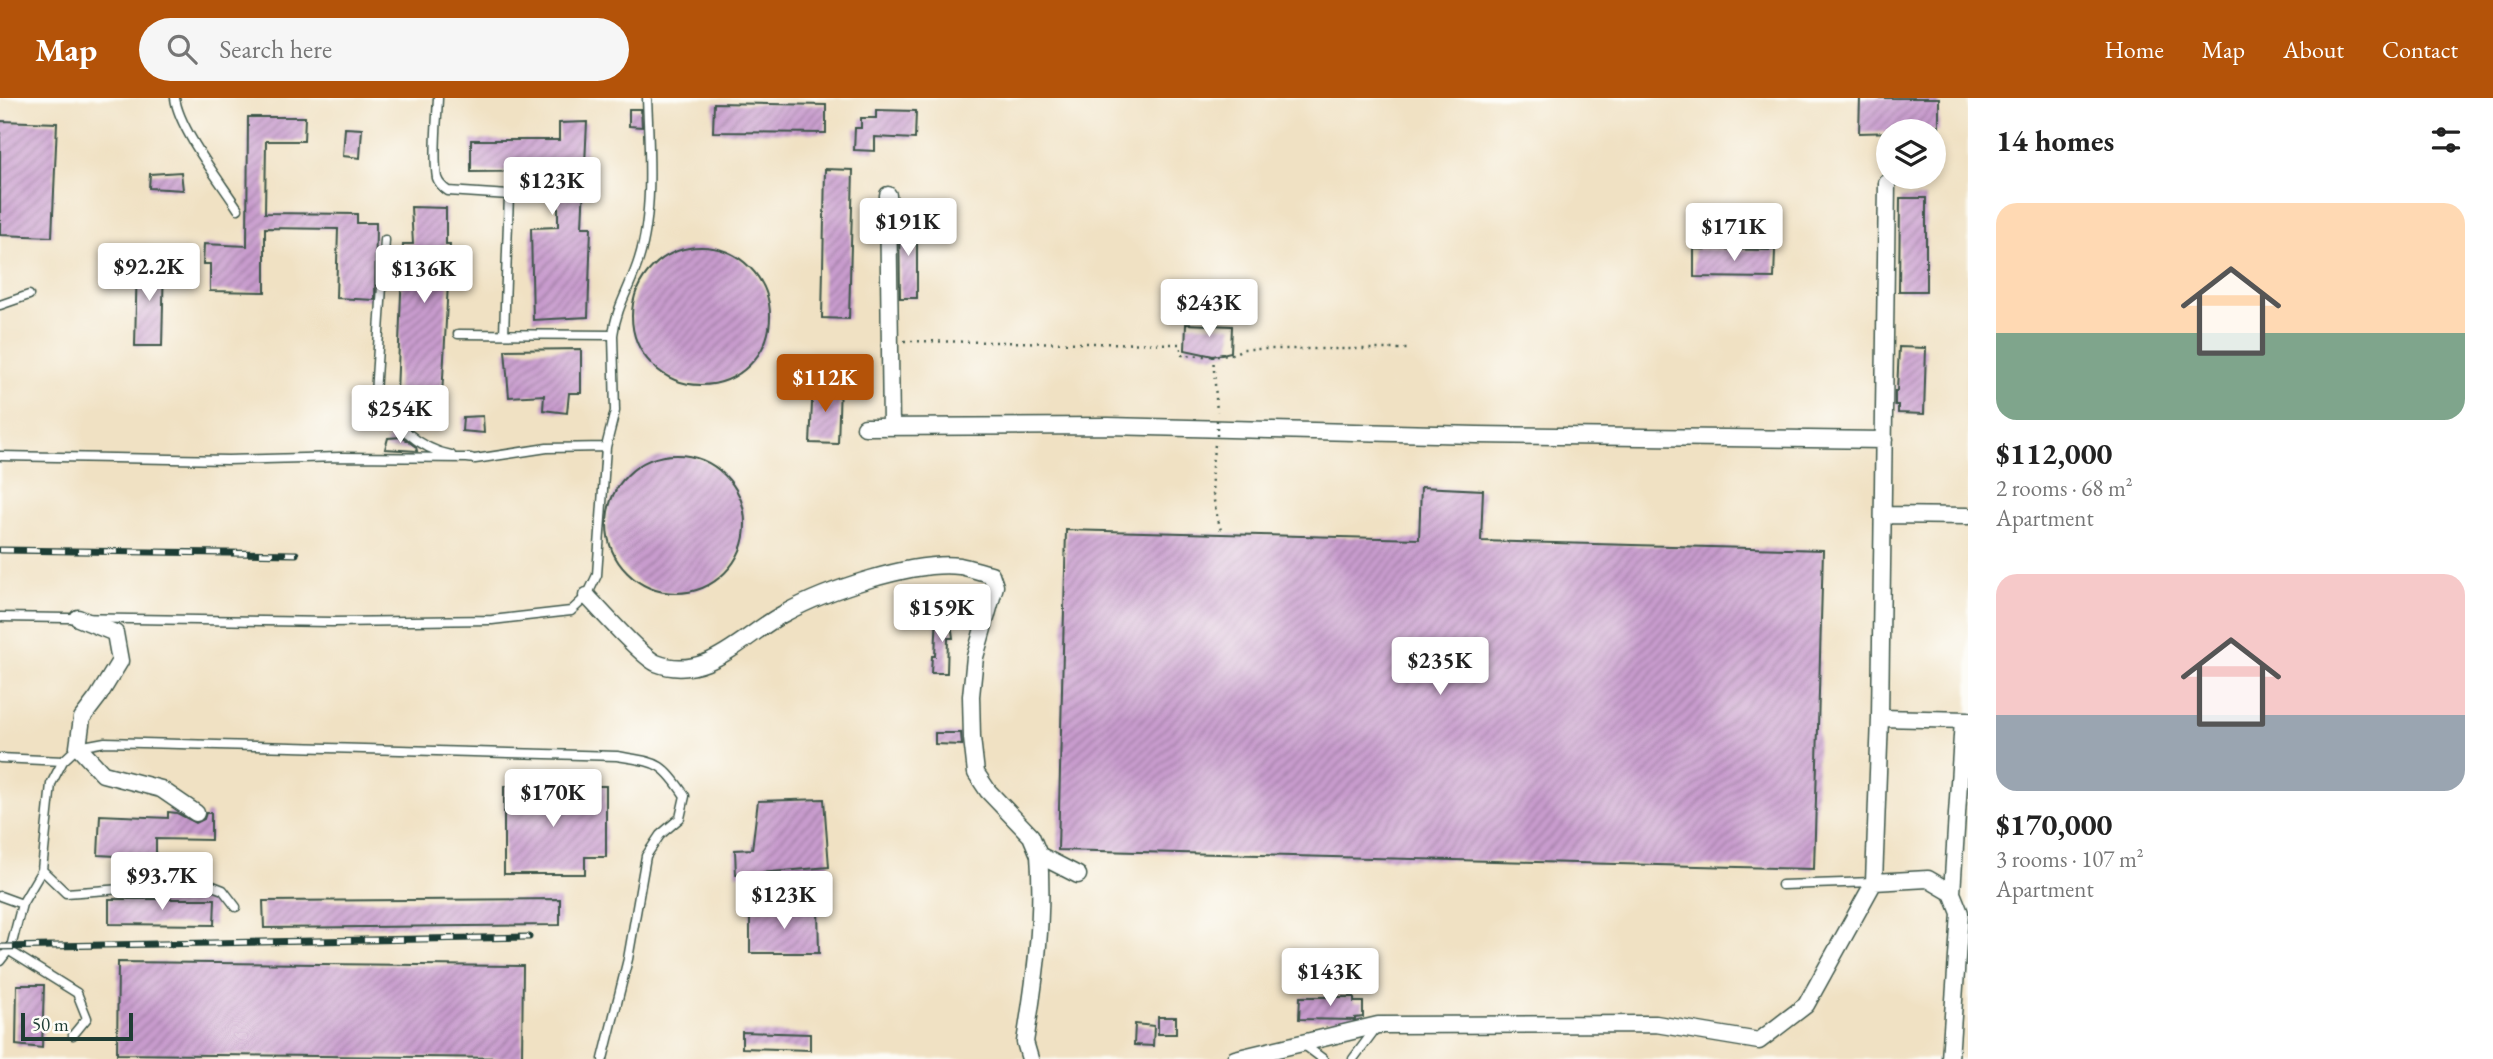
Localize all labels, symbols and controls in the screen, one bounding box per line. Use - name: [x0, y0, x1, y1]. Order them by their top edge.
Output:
- search box: [139, 18, 629, 81]
- text: Map: [35, 28, 97, 71]
- icon: search: [163, 30, 201, 68]
- text: Search here: [219, 32, 332, 66]
- text: Home: [2104, 34, 2164, 65]
- text: Map: [2202, 34, 2245, 65]
- text: About: [2283, 34, 2344, 65]
- text: Contact: [2382, 34, 2458, 65]
- map controls: [1876, 119, 1946, 189]
- button: layers: [1876, 119, 1946, 189]
- text: 14 homes: [1996, 121, 2114, 160]
- icon: filters: [2427, 121, 2465, 159]
- pin: $123K: [503, 158, 601, 217]
- text: $123K: [520, 165, 584, 195]
- pin: $191K: [859, 198, 957, 258]
- pin: $171K: [1685, 204, 1783, 263]
- text: $191K: [876, 206, 940, 236]
- text: $171K: [1702, 211, 1766, 241]
- pin: $92.2K: [92, 244, 206, 303]
- pin: $136K: [375, 246, 473, 305]
- icon: home: [2168, 248, 2294, 374]
- text: $92.2K: [114, 251, 184, 281]
- text: $136K: [392, 253, 456, 283]
- pin: $243K: [1160, 280, 1258, 339]
- text: $243K: [1177, 287, 1241, 317]
- pin: $112K: [776, 354, 874, 414]
- text: $112K: [793, 362, 857, 392]
- pin: $254K: [351, 386, 449, 445]
- text: $254K: [368, 393, 432, 423]
- text: $112,000: [1996, 434, 2112, 473]
- text: 2 rooms · 68 m²: [1996, 473, 2133, 503]
- text: Apartment: [1996, 503, 2094, 533]
- pin: $159K: [893, 584, 991, 644]
- text: $159K: [910, 592, 974, 622]
- icon: home: [2168, 619, 2294, 745]
- pin: $235K: [1391, 638, 1489, 697]
- text: $235K: [1408, 645, 1472, 675]
- pin: $170K: [504, 770, 602, 829]
- text: $170K: [521, 777, 585, 807]
- text: $170,000: [1996, 805, 2112, 844]
- text: 3 rooms · 107 m²: [1996, 844, 2144, 874]
- pin: $93.7K: [105, 852, 219, 912]
- text: $93.7K: [127, 860, 197, 890]
- pin: $123K: [735, 872, 833, 931]
- text: Apartment: [1996, 874, 2094, 904]
- text: $123K: [752, 879, 816, 909]
- pin: $143K: [1281, 948, 1379, 1008]
- text: $143K: [1298, 956, 1362, 986]
- scale bar: [21, 1010, 133, 1042]
- text: 50 m: [32, 1012, 69, 1037]

